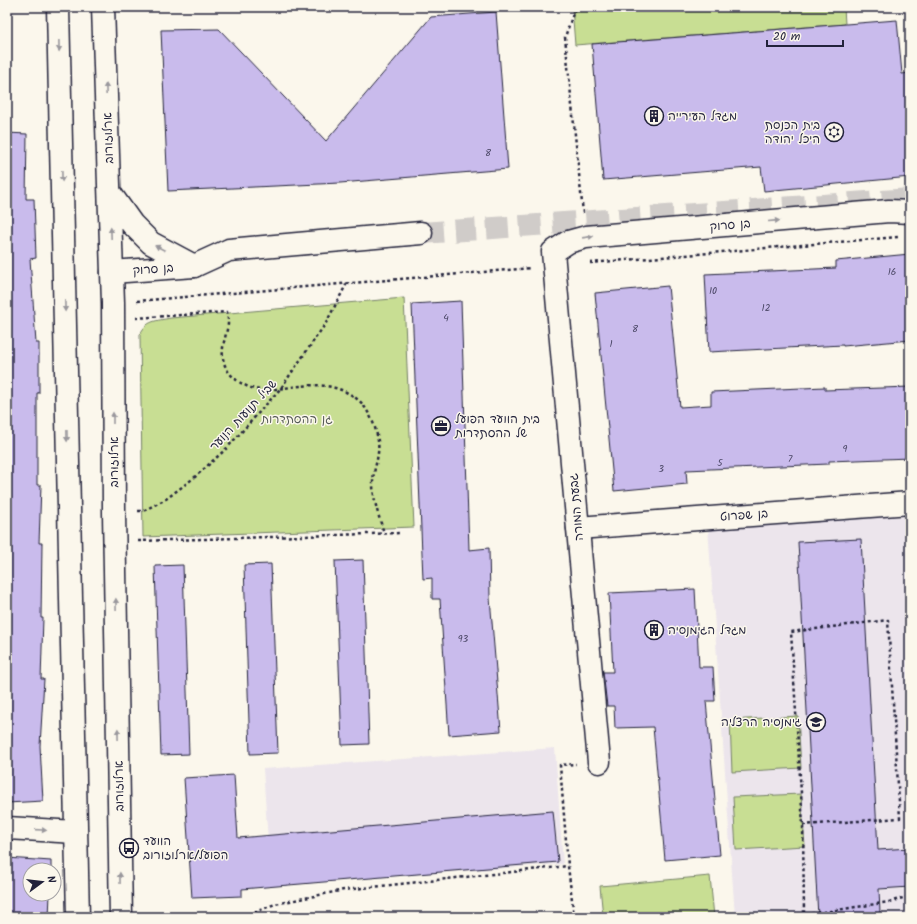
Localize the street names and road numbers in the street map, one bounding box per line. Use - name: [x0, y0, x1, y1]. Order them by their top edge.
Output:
- street label: ארלוזורוב: [98, 112, 119, 164]
- street label: בן סרוק: [709, 214, 751, 237]
- street label: בן סרוק: [132, 259, 174, 280]
- street label: שביל תנועות הנוער: [205, 375, 282, 455]
- street label: ארלוזורוב: [105, 436, 124, 488]
- street label: גבעת המורה: [564, 472, 589, 542]
- street label: בן שפרוט: [719, 504, 769, 527]
- street label: ארלוזורוב: [110, 760, 129, 812]

